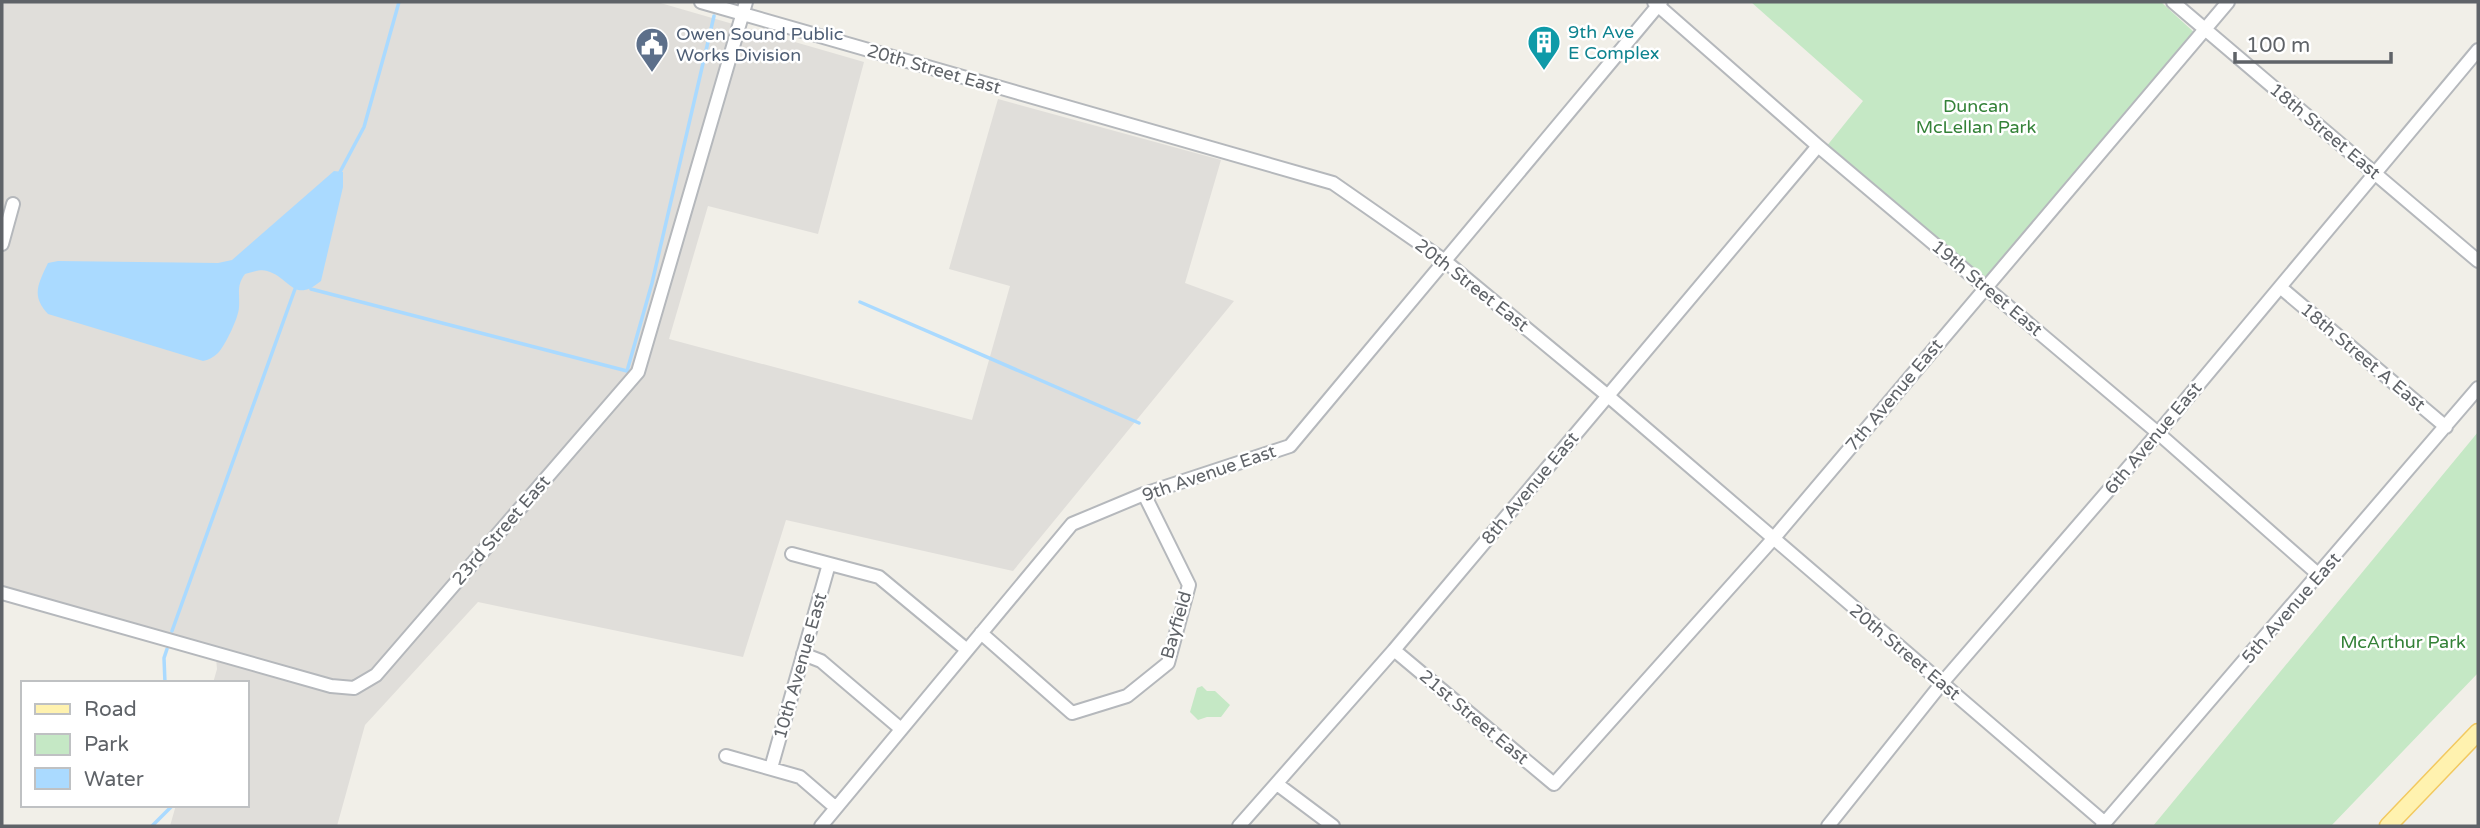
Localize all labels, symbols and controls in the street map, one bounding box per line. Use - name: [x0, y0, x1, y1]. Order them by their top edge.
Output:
- place label: 9th Ave E Complex: [1568, 21, 1660, 64]
- scale bar: [2235, 21, 2391, 65]
- place label: Owen Sound Public Works Division: [676, 23, 843, 66]
- building icon: 9th Ave E Complex: [1525, 23, 1563, 72]
- public building icon: Owen Sound Public Works Division: [633, 25, 671, 74]
- text: 100 m: [2246, 33, 2310, 58]
- street label: 20th Street East: [865, 39, 1004, 99]
- street label: 18th Street East: [2265, 78, 2385, 184]
- park label: Duncan McLellan Park: [1916, 95, 2036, 138]
- street label: 20th Street East: [1411, 234, 1533, 336]
- street label: 19th Street East: [1927, 235, 2047, 341]
- street label: 18th Street A East: [2296, 298, 2430, 416]
- street label: 7th Avenue East: [1841, 334, 1947, 456]
- street label: 6th Avenue East: [2100, 377, 2206, 499]
- street label: 8th Avenue East: [1477, 427, 1583, 549]
- street label: 9th Avenue East: [1139, 440, 1279, 506]
- street label: 23rd Street East: [447, 470, 555, 589]
- street label: 5th Avenue East: [2237, 548, 2345, 668]
- street label: Bayfield: [1156, 589, 1196, 661]
- street label: 10th Avenue East: [769, 590, 831, 742]
- street label: 20th Street East: [1845, 599, 1965, 705]
- park label: McArthur Park: [2340, 631, 2466, 653]
- street label: 21st Street East: [1415, 665, 1533, 769]
- legend: [21, 681, 248, 807]
- text: Road: [84, 697, 137, 722]
- text: Park: [84, 732, 129, 757]
- text: Water: [84, 767, 144, 792]

